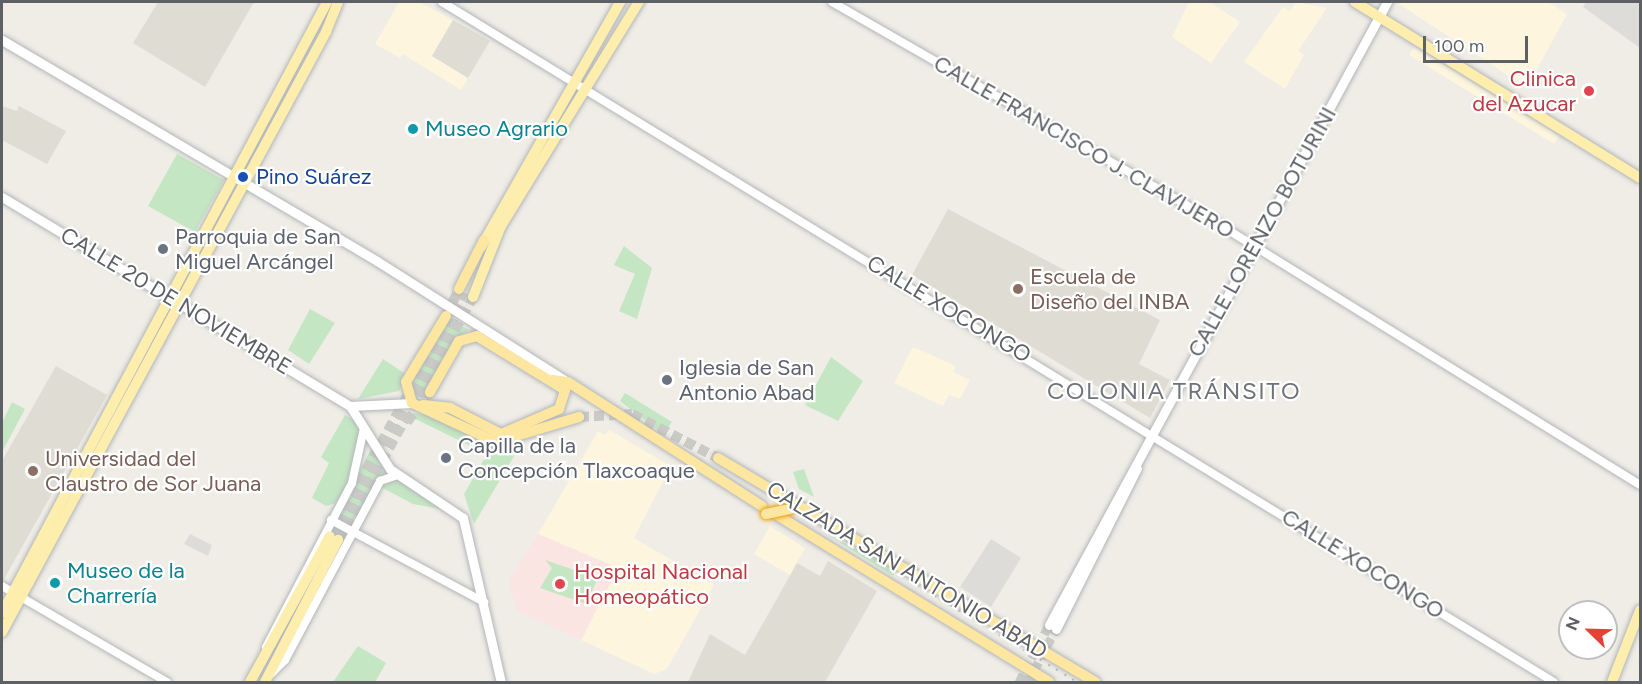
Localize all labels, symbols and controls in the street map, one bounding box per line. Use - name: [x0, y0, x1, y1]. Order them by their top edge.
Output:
- scale bar: [1426, 24, 1531, 62]
- text: 100 m: [1434, 35, 1484, 57]
- street label: CALLE FRANCISCO J. CLAVIJERO: [929, 50, 1239, 244]
- place label: Clinica del Azucar: [1472, 65, 1576, 116]
- marker: Clinica del Azucar: [1580, 82, 1598, 100]
- street label: CALLE LORENZO BOTURINI: [1182, 103, 1342, 361]
- place label: Museo Agrario: [425, 116, 568, 142]
- marker: Museo Agrario: [406, 122, 420, 136]
- place label: Pino Suárez: [256, 164, 372, 190]
- marker: Pino Suárez: [234, 168, 252, 186]
- street label: CALLE 20 DE NOVIEMBRE: [56, 222, 296, 380]
- place label: Parroquia de San Miguel Arcángel: [175, 223, 340, 274]
- marker: Parroquia de San Miguel Arcángel: [156, 242, 170, 256]
- street label: CALLE XOCONGO: [862, 250, 1036, 368]
- place label: Escuela de Diseño del INBA: [1030, 263, 1189, 314]
- marker: Escuela de Diseño del INBA: [1011, 282, 1025, 296]
- place label: Iglesia de San Antonio Abad: [679, 354, 815, 406]
- marker: Iglesia de San Antonio Abad: [660, 373, 674, 387]
- district label: COLONIA TRÁNSITO: [1047, 377, 1301, 405]
- place label: Capilla de la Concepción Tlaxcoaque: [458, 432, 695, 484]
- place label: Universidad del Claustro de Sor Juana: [45, 445, 261, 496]
- marker: Capilla de la Concepción Tlaxcoaque: [439, 451, 453, 465]
- marker: Universidad del Claustro de Sor Juana: [26, 464, 40, 478]
- street label: CALZADA SAN ANTONIO ABAD: [762, 476, 1052, 664]
- street label: CALLE XOCONGO: [1277, 503, 1449, 625]
- place label: Museo de la Charrería: [67, 557, 185, 608]
- place label: Hospital Nacional Homeopático: [574, 558, 748, 610]
- marker: Hospital Nacional Homeopático: [551, 575, 569, 593]
- marker: Museo de la Charrería: [48, 576, 62, 590]
- north arrow: [1558, 600, 1618, 660]
- text: N: [1562, 614, 1584, 633]

